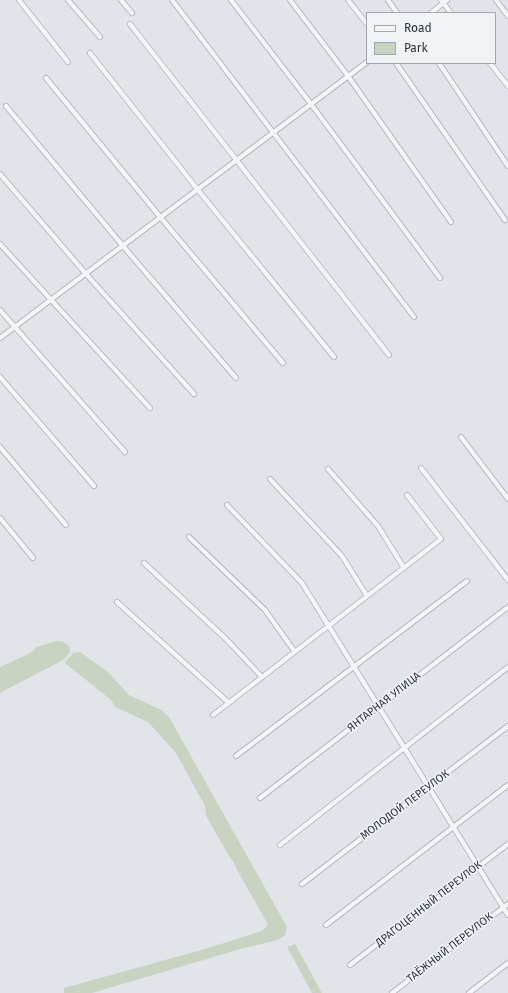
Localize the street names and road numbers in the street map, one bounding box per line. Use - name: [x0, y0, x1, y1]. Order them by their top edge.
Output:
- street label: ЯНТАРНАЯ УЛИЦА: [345, 669, 423, 735]
- street label: МОЛОДОЙ ПЕРЕУЛОК: [358, 767, 452, 843]
- street label: ДРАГОЦЕННЫЙ ПЕРЕУЛОК: [373, 858, 485, 950]
- street label: ТАЁЖНЫЙ ПЕРЕУЛОК: [404, 910, 496, 986]

